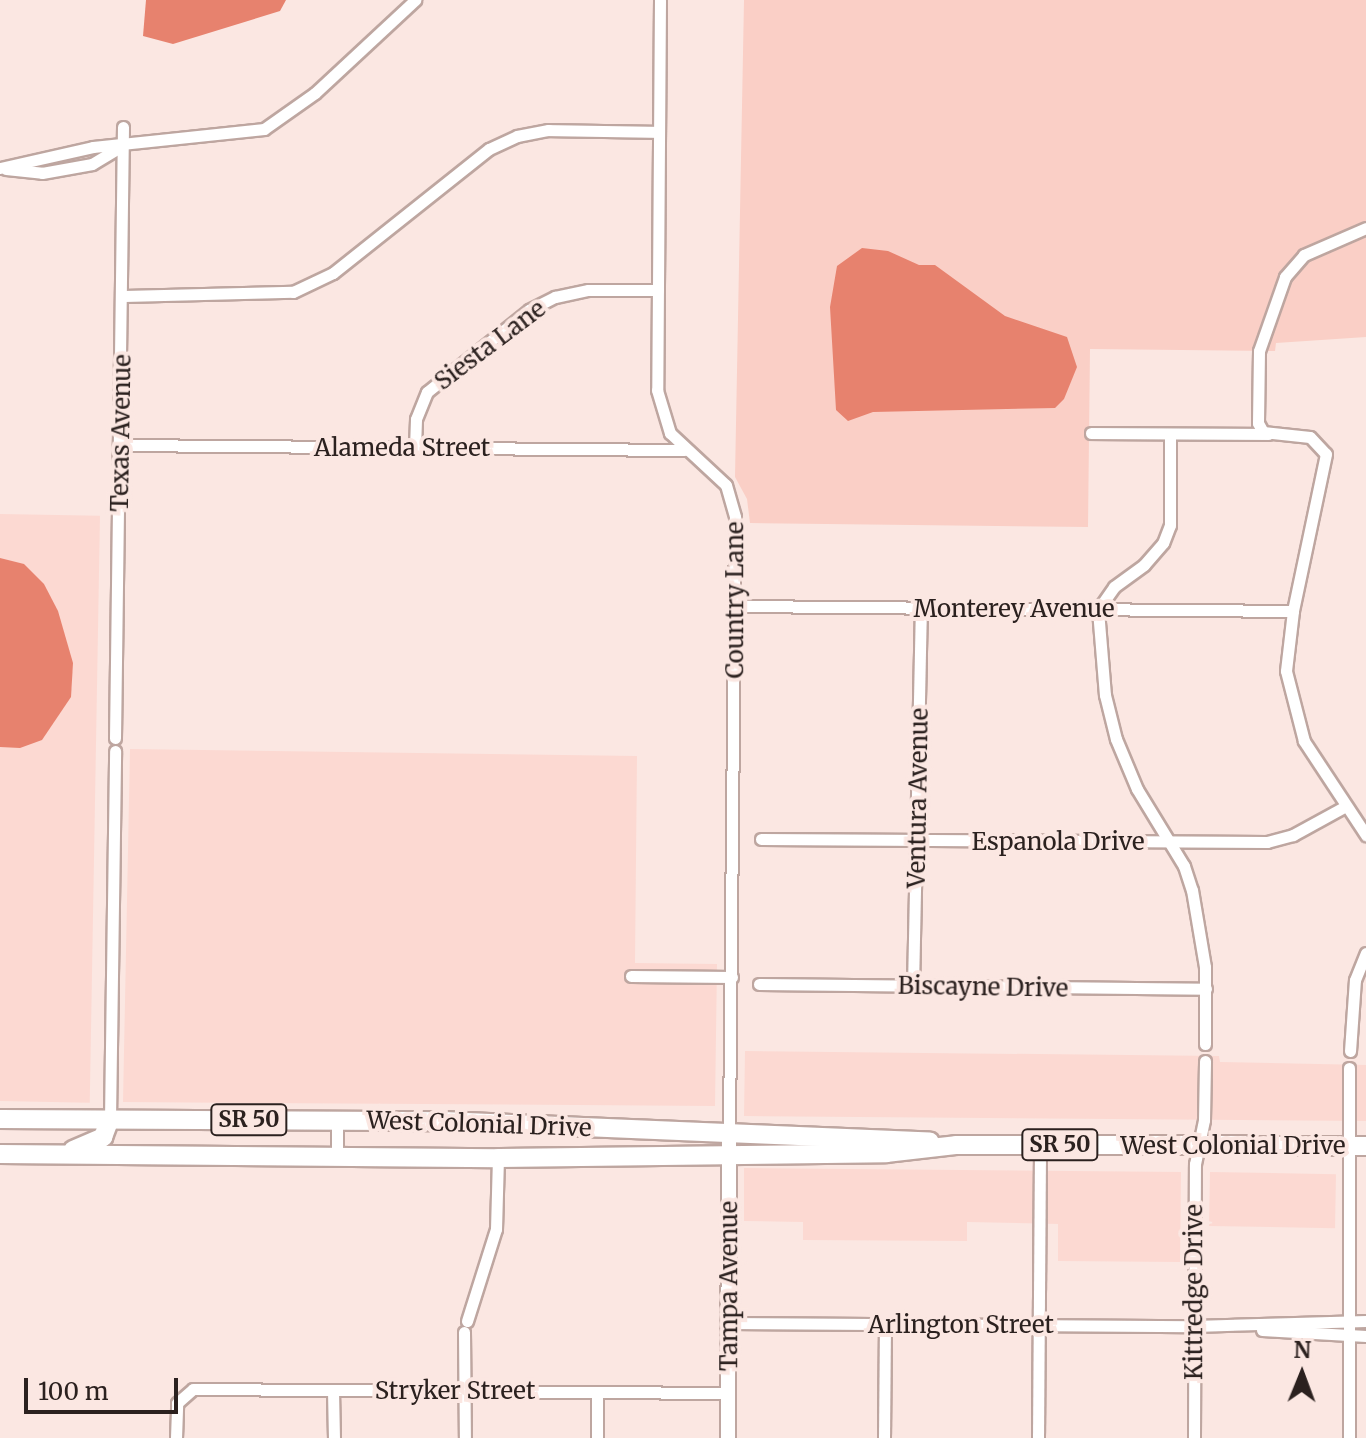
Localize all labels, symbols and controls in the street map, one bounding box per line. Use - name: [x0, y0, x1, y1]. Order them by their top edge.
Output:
- street label: Siesta Lane: [429, 294, 551, 396]
- street label: Texas Avenue: [105, 354, 137, 512]
- street label: Alameda Street: [314, 434, 490, 462]
- street label: Country Lane: [721, 521, 749, 679]
- street label: Monterey Avenue: [913, 595, 1115, 623]
- street label: Ventura Avenue: [902, 708, 934, 888]
- street label: Espanola Drive: [971, 828, 1145, 856]
- street label: Biscayne Drive: [897, 971, 1069, 1003]
- road number: SR 50: [209, 1102, 289, 1138]
- street label: West Colonial Drive: [366, 1106, 592, 1142]
- road number: SR 50: [1020, 1127, 1100, 1163]
- street label: West Colonial Drive: [1120, 1132, 1346, 1160]
- street label: Tampa Avenue: [715, 1201, 743, 1371]
- street label: Kittredge Drive: [1180, 1204, 1208, 1380]
- street label: Arlington Street: [868, 1311, 1054, 1339]
- north arrow: [1262, 1334, 1342, 1414]
- text: N: [1293, 1336, 1311, 1364]
- scale bar: [28, 1362, 182, 1412]
- text: 100 m: [38, 1376, 108, 1407]
- street label: Stryker Street: [375, 1377, 535, 1405]

